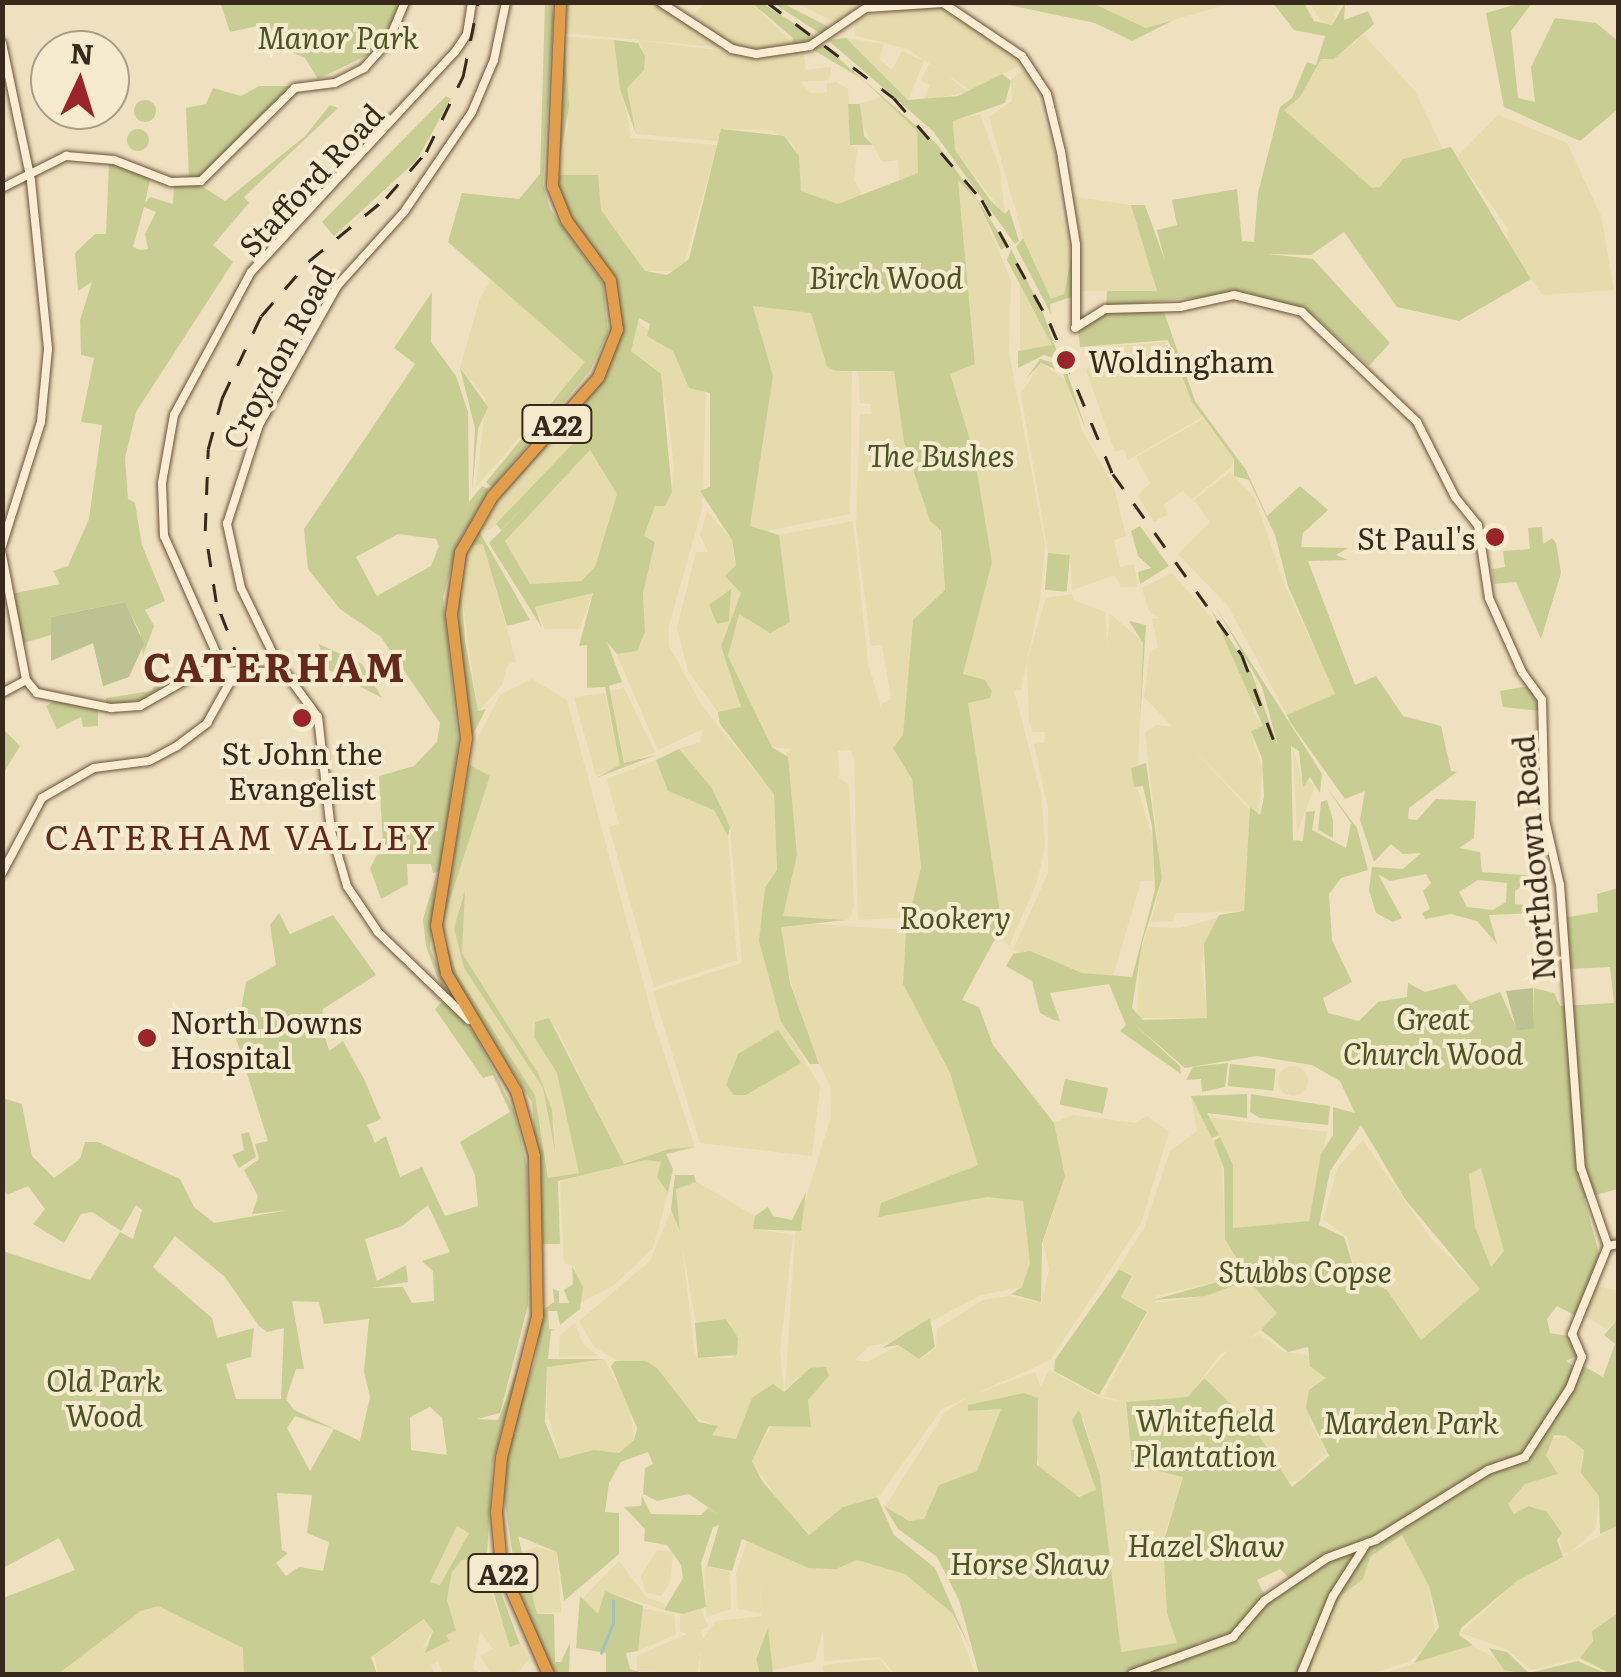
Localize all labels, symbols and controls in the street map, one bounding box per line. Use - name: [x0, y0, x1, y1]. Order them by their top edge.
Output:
- park label: Manor Park: [257, 18, 419, 54]
- north arrow: [30, 30, 130, 130]
- text: N: [69, 30, 95, 74]
- street label: Stafford Road: [230, 95, 390, 263]
- street label: Croydon Road: [214, 258, 340, 454]
- park label: Birch Wood: [809, 258, 963, 294]
- place label: Woldingham: [1088, 342, 1274, 378]
- marker: Woldingham: [1053, 347, 1079, 373]
- road number: A22: [520, 401, 594, 447]
- park label: The Bushes: [867, 436, 1015, 472]
- place label: St Paul's: [1357, 519, 1475, 555]
- marker: St Paul's: [1484, 526, 1506, 548]
- district label: CATERHAM: [143, 641, 407, 689]
- marker: St John the Evangelist: [291, 707, 313, 729]
- place label: St John the Evangelist: [221, 734, 383, 804]
- street label: Northdown Road: [1503, 734, 1561, 982]
- district label: CATERHAM VALLEY: [45, 814, 437, 856]
- park label: Rookery: [899, 898, 1011, 934]
- park label: Great Church Wood: [1343, 999, 1523, 1070]
- place label: North Downs Hospital: [170, 1003, 362, 1074]
- marker: North Downs Hospital: [134, 1025, 160, 1051]
- park label: Stubbs Copse: [1218, 1252, 1392, 1288]
- park label: Old Park Wood: [46, 1361, 162, 1432]
- park label: Whitefield Plantation: [1133, 1401, 1277, 1472]
- park label: Marden Park: [1323, 1403, 1499, 1439]
- park label: Hazel Shaw: [1127, 1526, 1285, 1562]
- park label: Horse Shaw: [950, 1544, 1110, 1580]
- road number: A22: [466, 1550, 540, 1596]

